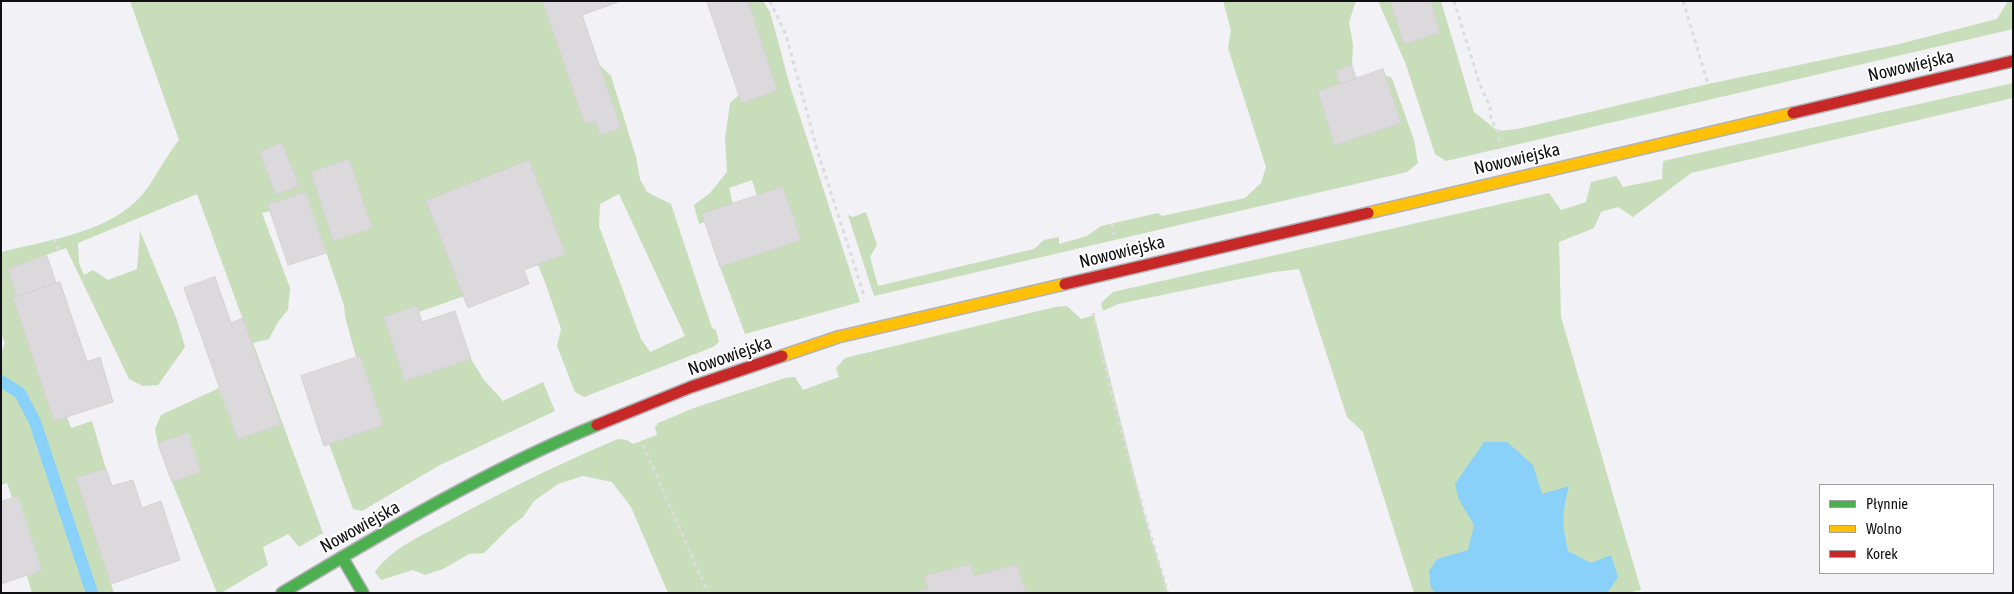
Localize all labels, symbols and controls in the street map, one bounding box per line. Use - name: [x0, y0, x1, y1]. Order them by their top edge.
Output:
- street label: Nowowiejska: [1866, 46, 1956, 86]
- street label: Nowowiejska: [1472, 139, 1562, 179]
- street label: Nowowiejska: [1077, 231, 1167, 273]
- street label: Nowowiejska: [685, 332, 775, 380]
- legend: [1819, 484, 1994, 574]
- text: Płynnie: [1866, 495, 1908, 512]
- street label: Nowowiejska: [316, 496, 404, 558]
- text: Wolno: [1866, 520, 1902, 537]
- text: Korek: [1866, 545, 1898, 562]

